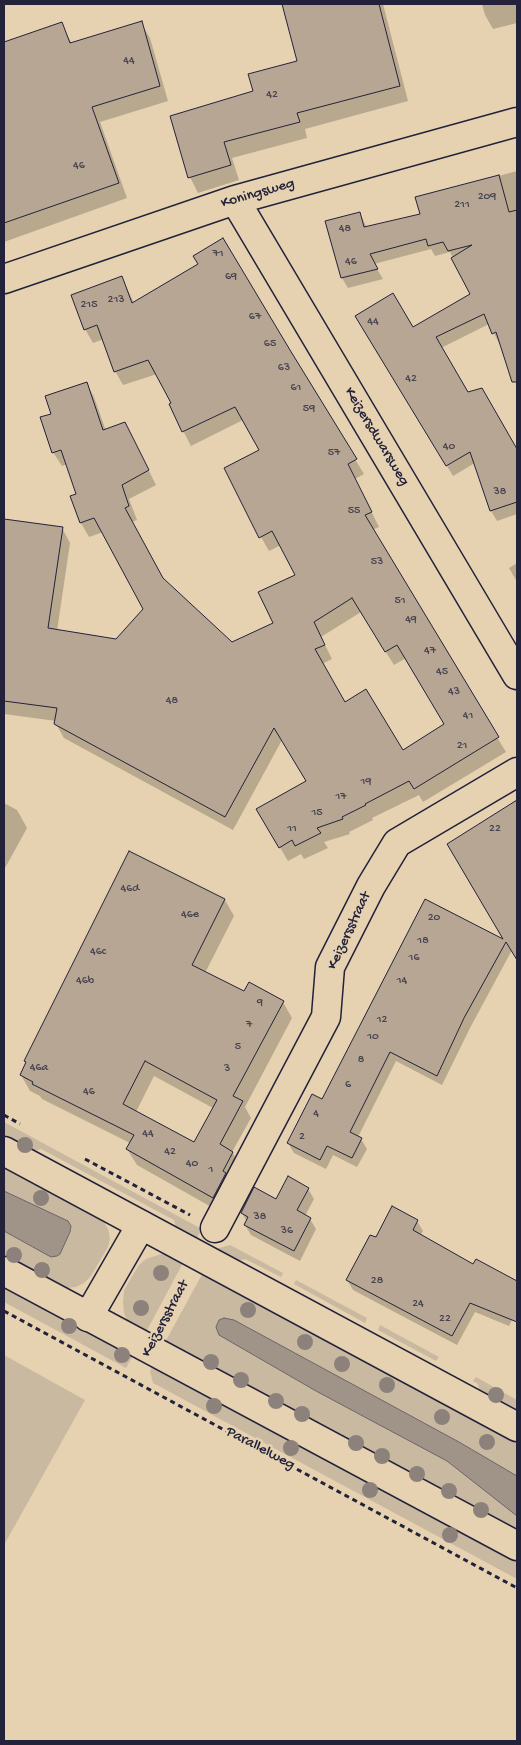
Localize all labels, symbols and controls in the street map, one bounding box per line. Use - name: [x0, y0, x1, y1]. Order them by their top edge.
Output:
- house number: 44: [123, 54, 135, 68]
- house number: 42: [266, 88, 278, 102]
- house number: 46: [73, 159, 85, 173]
- street label: Koningsweg: [219, 175, 297, 213]
- house number: 209: [478, 190, 496, 204]
- house number: 211: [454, 198, 470, 212]
- house number: 48: [339, 222, 351, 236]
- house number: 71: [212, 247, 224, 261]
- house number: 46: [345, 255, 357, 269]
- house number: 69: [225, 270, 237, 284]
- house number: 213: [108, 293, 124, 307]
- house number: 215: [80, 298, 98, 312]
- house number: 67: [249, 310, 261, 324]
- house number: 44: [367, 315, 379, 329]
- house number: 65: [264, 337, 276, 351]
- house number: 63: [278, 361, 290, 375]
- house number: 42: [405, 372, 417, 386]
- house number: 61: [291, 381, 301, 395]
- street label: Keizersdwarsweg: [339, 384, 413, 490]
- house number: 59: [303, 402, 315, 416]
- house number: 40: [443, 440, 455, 454]
- house number: 57: [328, 446, 340, 460]
- house number: 38: [494, 485, 506, 499]
- house number: 55: [348, 504, 360, 518]
- house number: 53: [371, 555, 383, 569]
- house number: 51: [394, 594, 406, 608]
- house number: 49: [405, 613, 417, 627]
- house number: 47: [424, 644, 436, 658]
- house number: 45: [436, 665, 448, 679]
- house number: 43: [448, 685, 460, 699]
- house number: 48: [166, 694, 178, 708]
- house number: 41: [463, 709, 473, 723]
- house number: 21: [457, 739, 467, 753]
- house number: 19: [361, 775, 371, 789]
- house number: 17: [335, 790, 347, 804]
- house number: 15: [311, 806, 323, 820]
- house number: 11: [287, 822, 297, 836]
- house number: 22: [489, 822, 501, 836]
- house number: 46d: [121, 882, 139, 896]
- street label: Keizersstraat: [324, 889, 376, 973]
- house number: 46e: [181, 908, 199, 922]
- house number: 20: [428, 911, 440, 925]
- house number: 18: [417, 934, 429, 948]
- house number: 46c: [90, 945, 106, 959]
- house number: 16: [409, 951, 419, 965]
- house number: 46b: [76, 974, 94, 988]
- house number: 14: [397, 974, 407, 988]
- house number: 9: [257, 996, 263, 1010]
- house number: 12: [377, 1013, 387, 1027]
- house number: 7: [246, 1018, 252, 1032]
- house number: 10: [367, 1030, 379, 1044]
- house number: 5: [235, 1040, 241, 1054]
- house number: 8: [358, 1053, 364, 1067]
- house number: 46a: [30, 1061, 48, 1075]
- house number: 3: [224, 1062, 230, 1076]
- house number: 6: [345, 1078, 351, 1092]
- house number: 46: [83, 1085, 95, 1099]
- house number: 4: [313, 1107, 319, 1121]
- house number: 44: [142, 1127, 154, 1141]
- house number: 2: [299, 1130, 305, 1144]
- house number: 42: [164, 1145, 176, 1159]
- house number: 40: [186, 1157, 198, 1171]
- house number: 1: [209, 1163, 213, 1177]
- house number: 38: [254, 1210, 266, 1224]
- house number: 36: [281, 1224, 293, 1238]
- house number: 28: [371, 1274, 383, 1288]
- street label: Keizersstraat: [138, 1278, 194, 1360]
- house number: 24: [412, 1297, 424, 1311]
- house number: 22: [439, 1312, 451, 1326]
- street label: Parallelweg: [222, 1423, 298, 1475]

